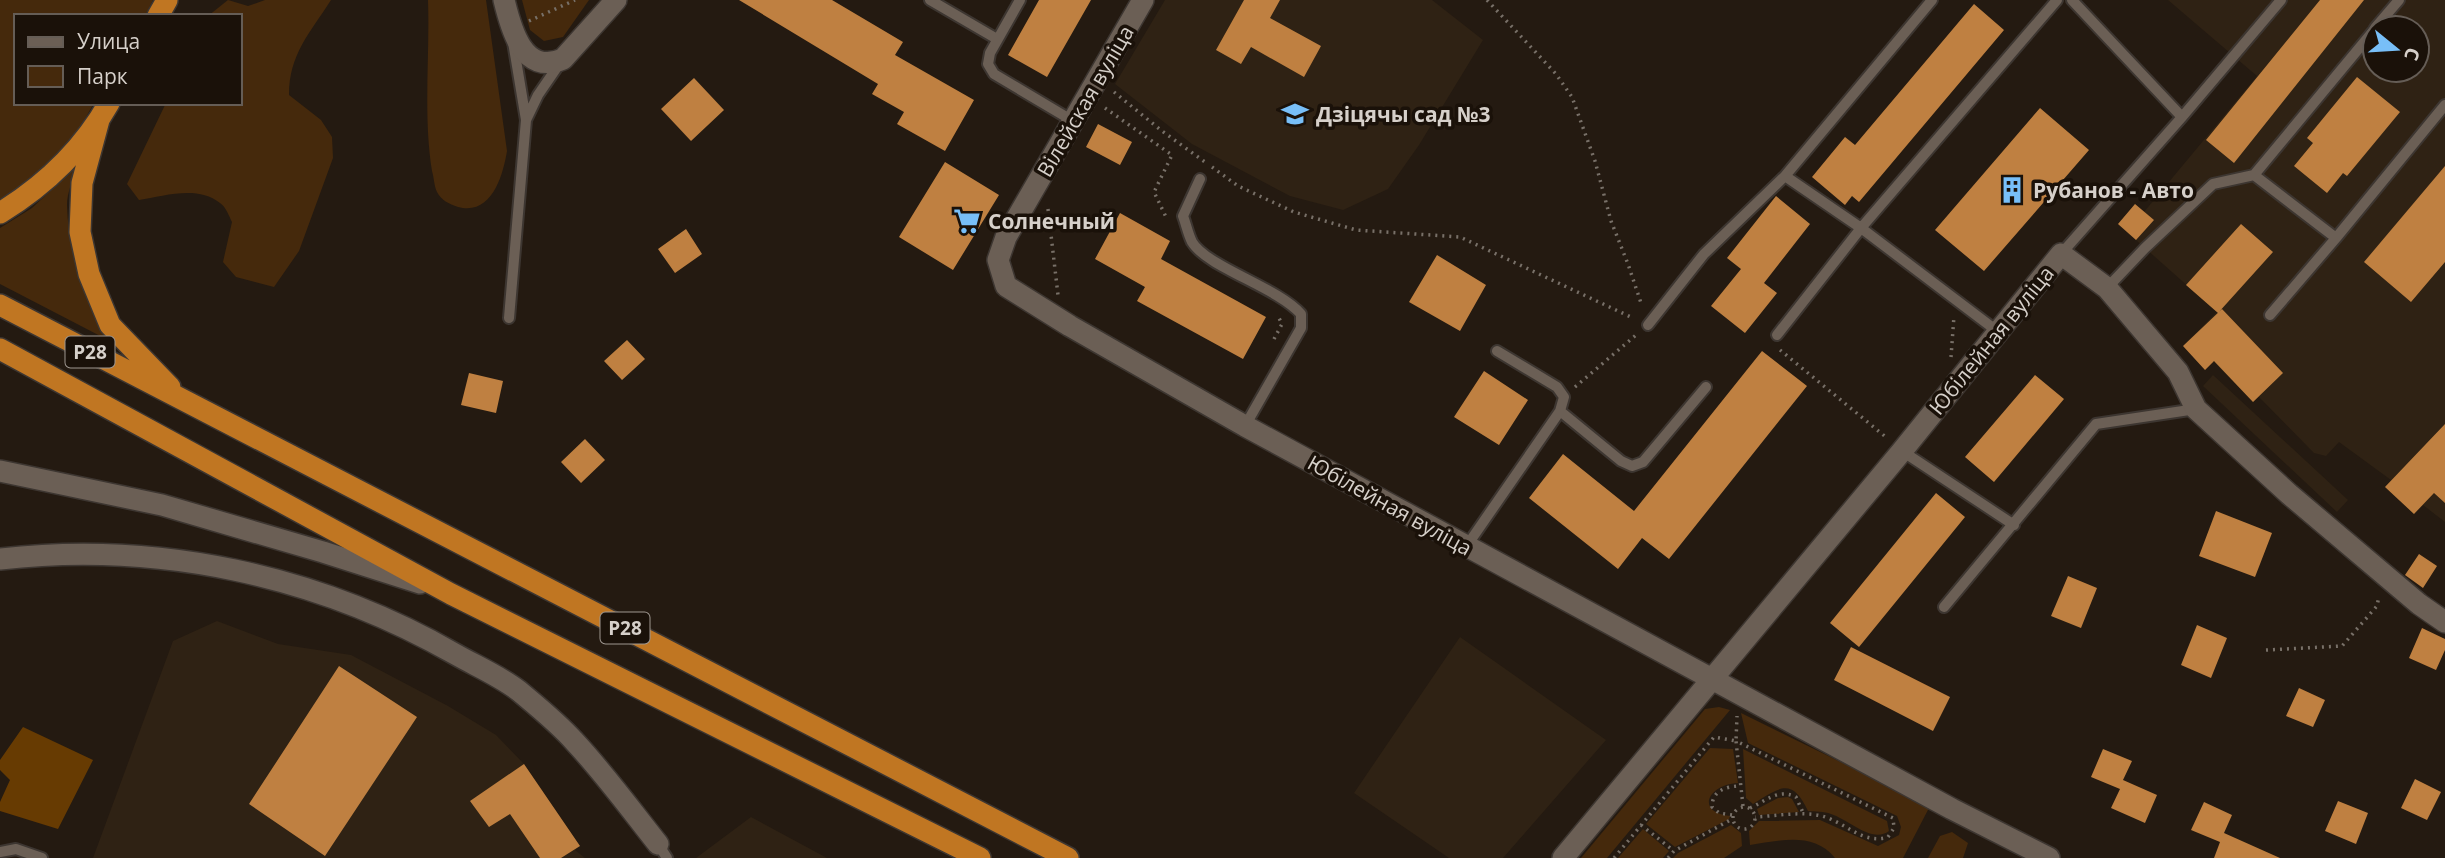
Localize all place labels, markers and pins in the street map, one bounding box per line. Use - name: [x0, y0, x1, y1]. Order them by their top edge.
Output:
- school or university icon: Дзіцячы сад №3: [1280, 99, 1310, 129]
- place label: Дзіцячы сад №3: [1316, 100, 1491, 128]
- building icon: Рубанов - Авто: [1997, 175, 2027, 205]
- place label: Рубанов - Авто: [2033, 176, 2194, 204]
- supermarket icon: Солнечный: [952, 206, 982, 236]
- place label: Солнечный: [988, 207, 1115, 235]

